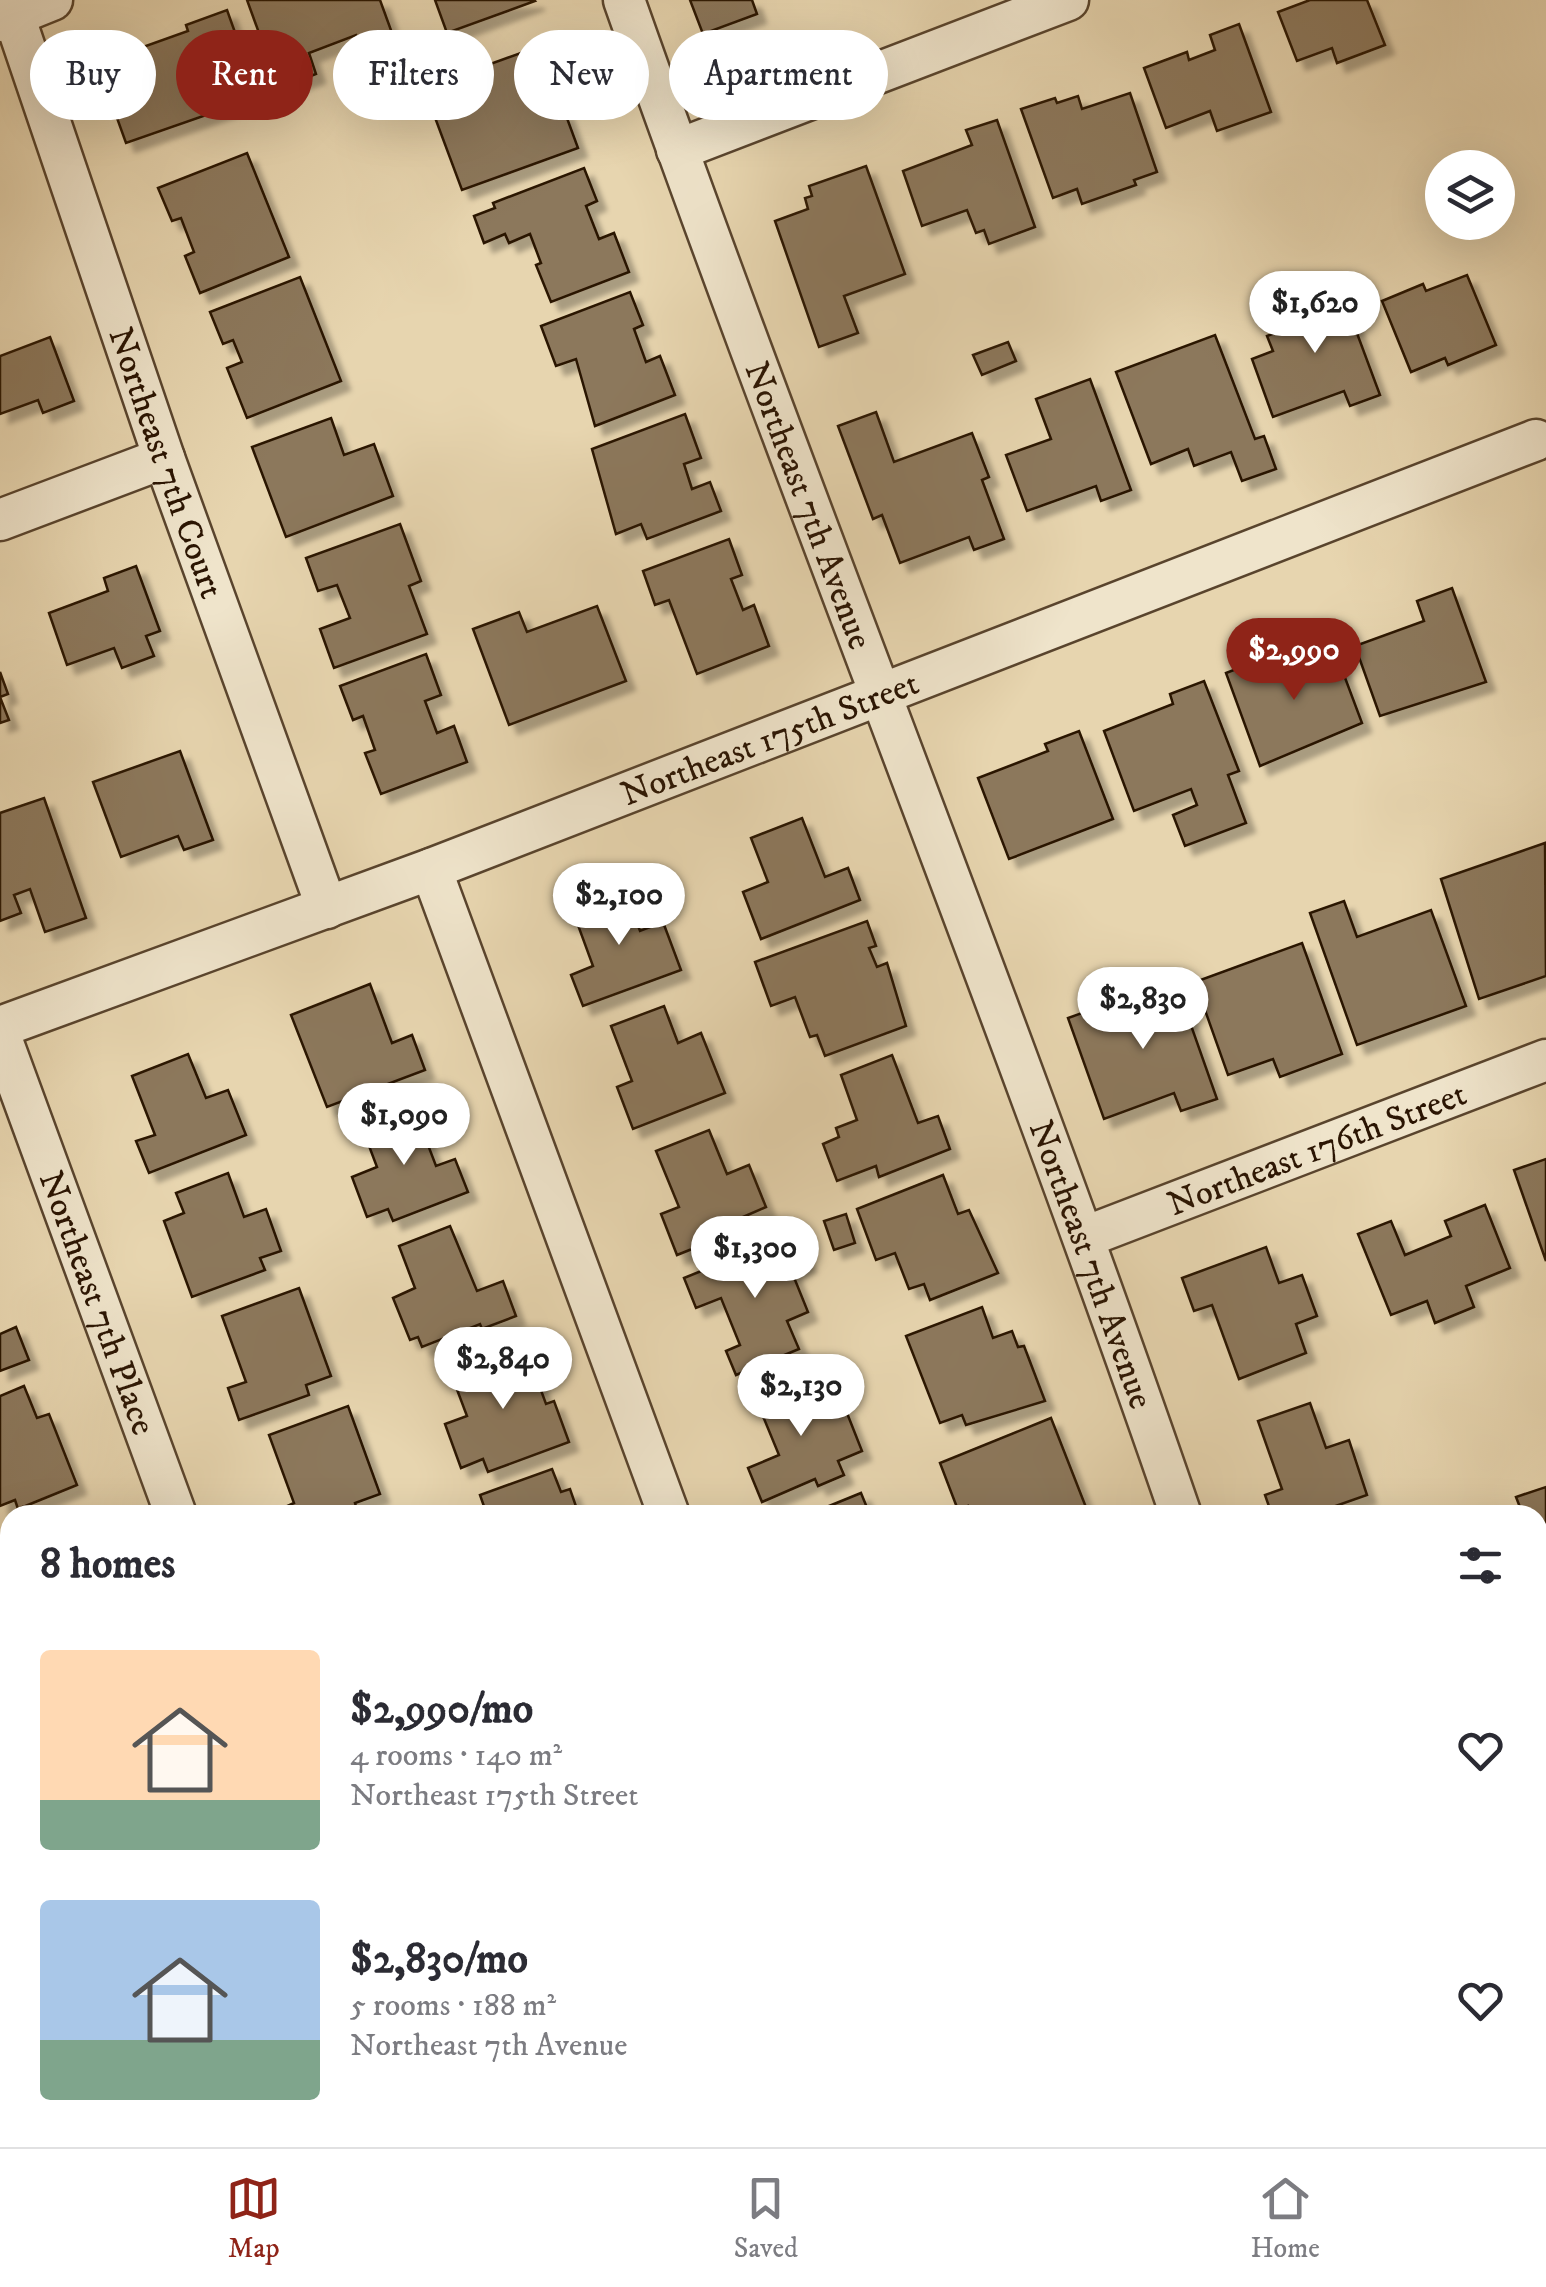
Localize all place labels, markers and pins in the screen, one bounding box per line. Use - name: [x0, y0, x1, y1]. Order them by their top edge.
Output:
- pin: $1,620: [1234, 271, 1396, 356]
- pin: $2,990: [1213, 618, 1375, 703]
- pin: $2,100: [538, 863, 700, 948]
- pin: $2,830: [1062, 967, 1224, 1052]
- pin: $1,090: [323, 1083, 485, 1168]
- pin: $1,300: [674, 1216, 836, 1301]
- pin: $2,840: [422, 1327, 584, 1412]
- pin: $2,130: [720, 1354, 882, 1439]

